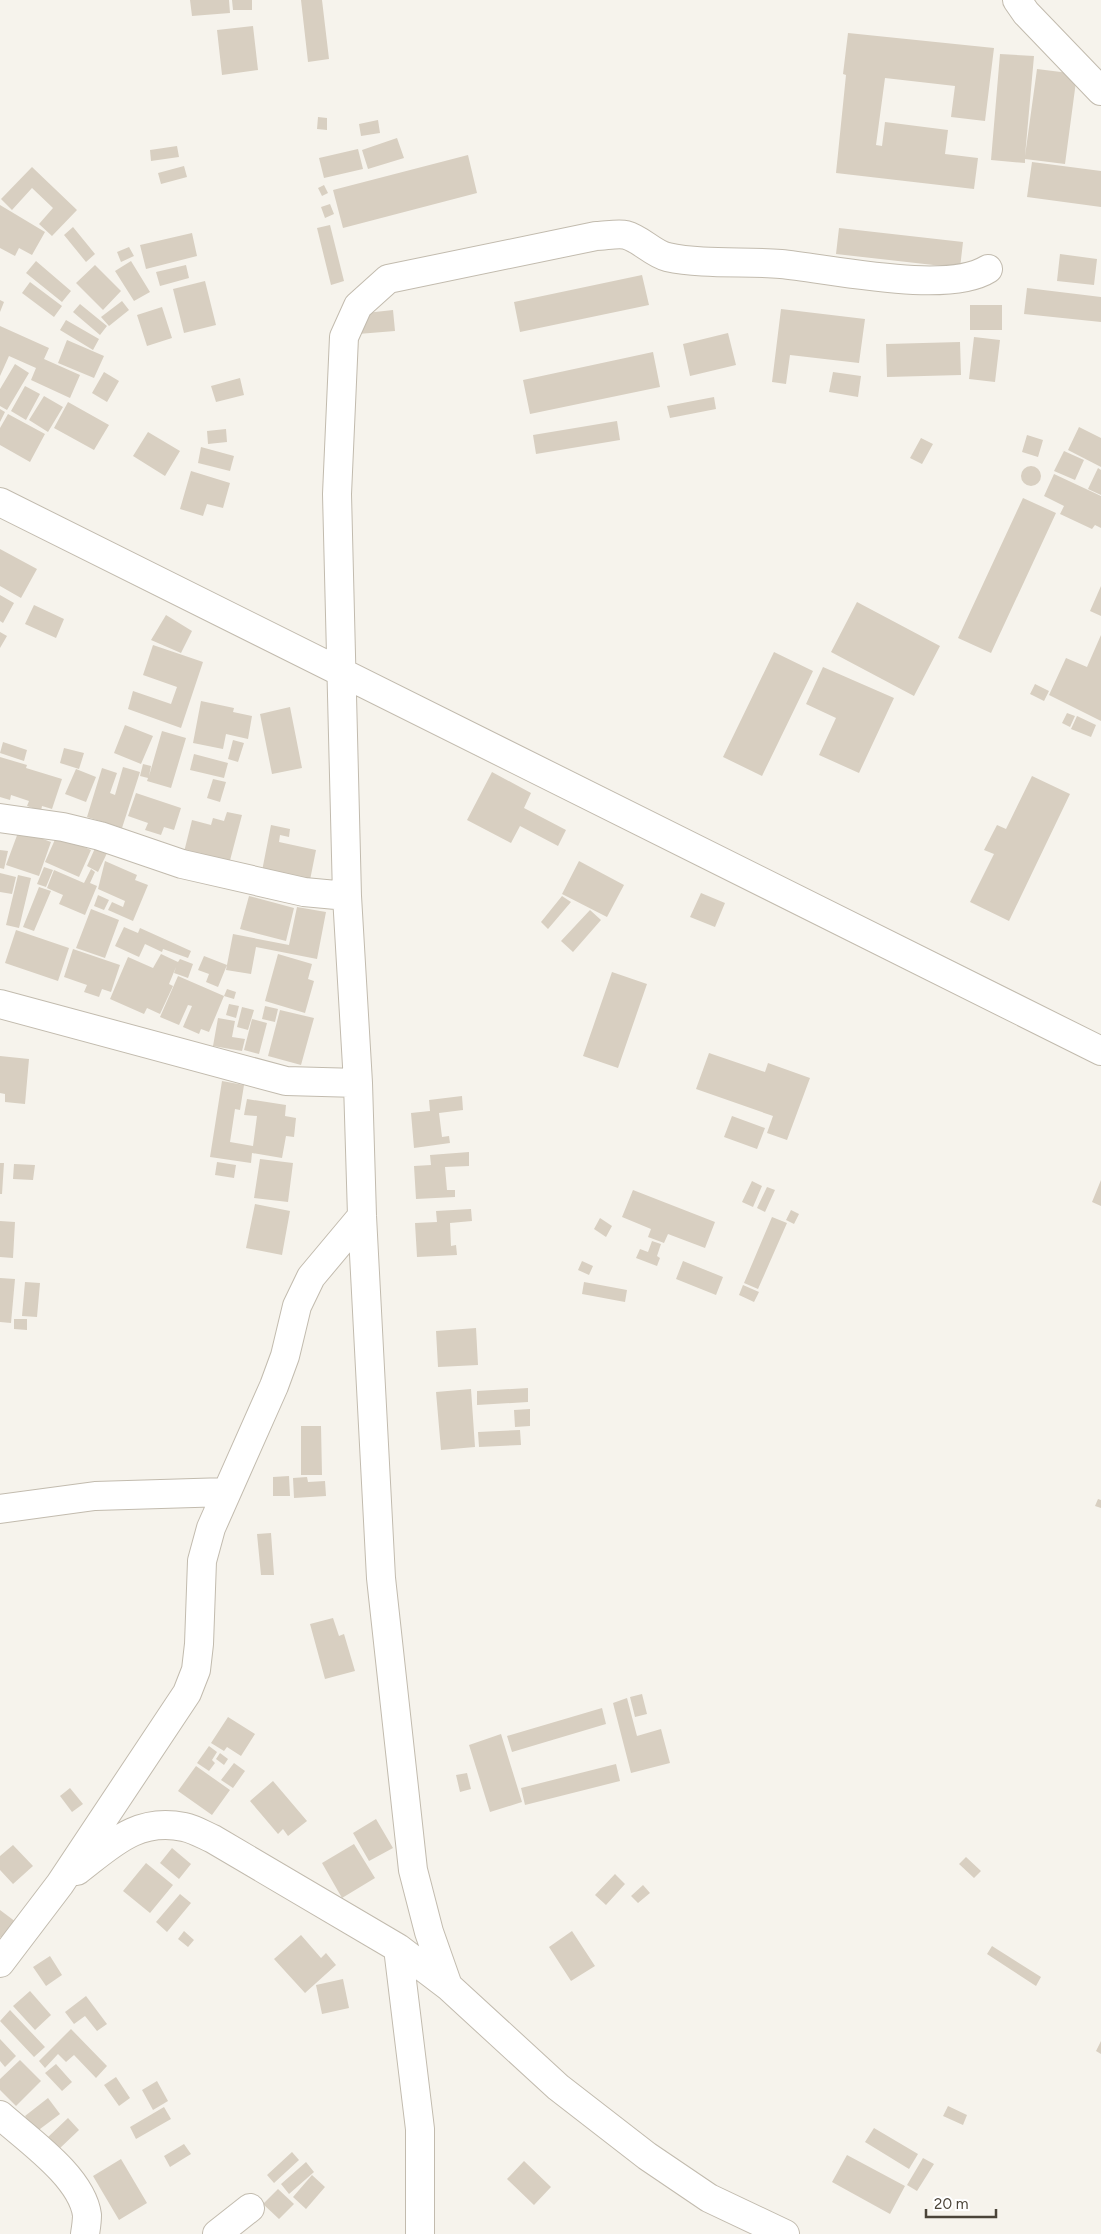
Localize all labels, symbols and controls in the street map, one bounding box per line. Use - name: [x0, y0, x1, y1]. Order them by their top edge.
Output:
- scale bar: [926, 2186, 996, 2218]
- text: 20 m: [934, 2195, 968, 2213]

